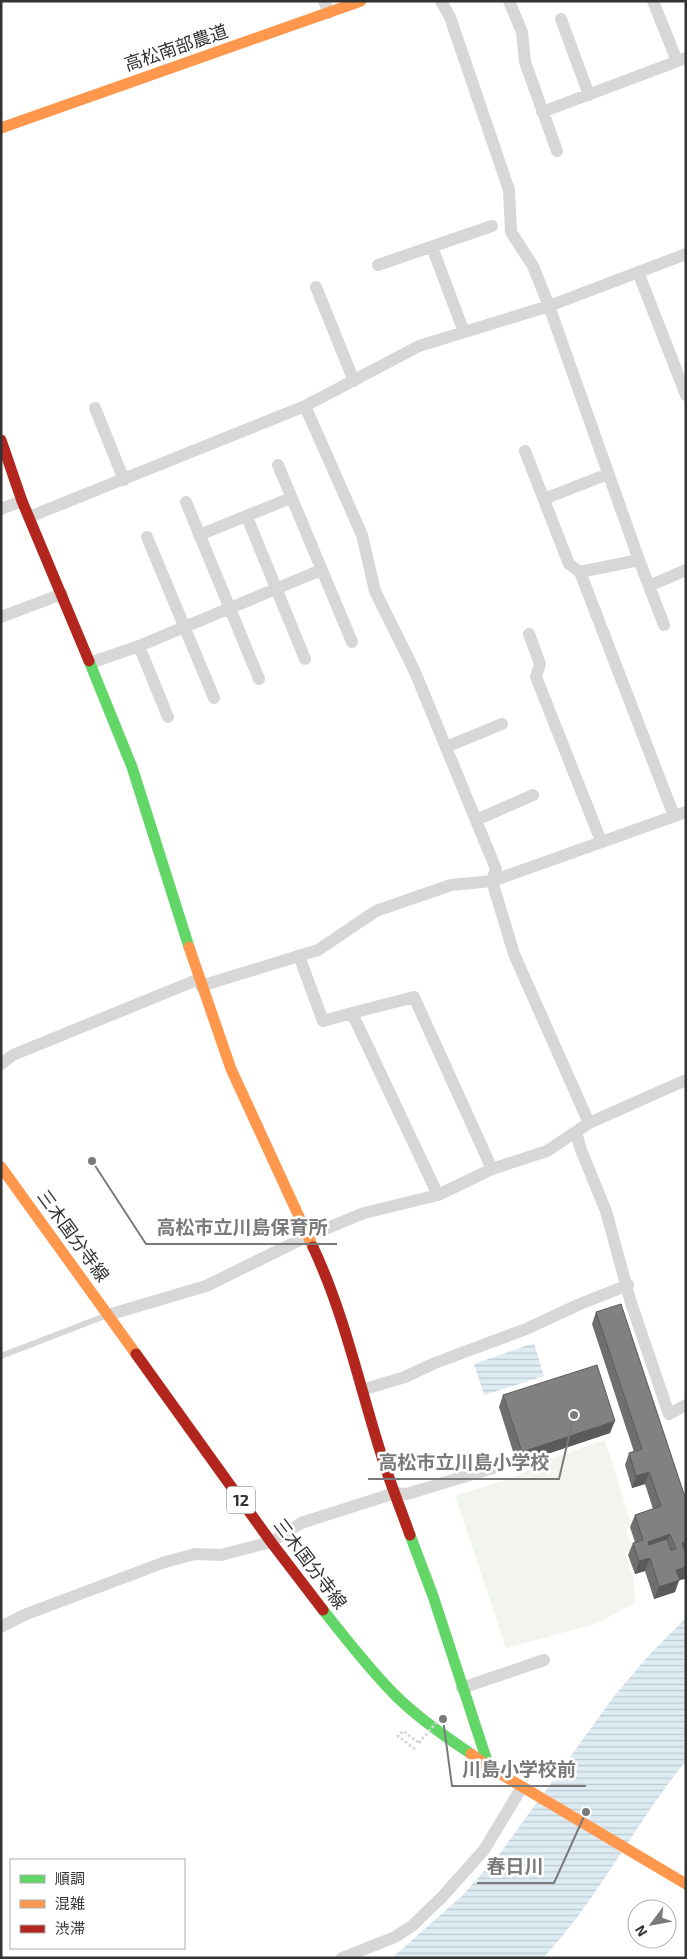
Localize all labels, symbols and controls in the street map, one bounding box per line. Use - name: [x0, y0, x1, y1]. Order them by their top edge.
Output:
- street label: 高松南部農道: [121, 19, 230, 75]
- street label: 三木国分寺線: [33, 1185, 114, 1286]
- callout: 高松市立川島保育所: [146, 1210, 337, 1244]
- text: 高松市立川島保育所: [156, 1215, 328, 1238]
- callout: 高松市立川島小学校: [368, 1445, 559, 1479]
- text: 高松市立川島小学校: [378, 1450, 550, 1473]
- road number: 12: [227, 1486, 255, 1514]
- street label: 三木国分寺線: [270, 1514, 352, 1613]
- callout: 川島小学校前: [452, 1752, 586, 1786]
- text: 川島小学校前: [462, 1757, 576, 1780]
- callout: 春日川: [477, 1849, 554, 1883]
- text: 春日川: [486, 1854, 544, 1877]
- legend: [10, 1859, 185, 1949]
- text: 順調: [55, 1869, 85, 1887]
- text: 混雑: [55, 1894, 85, 1912]
- north arrow: [627, 1899, 677, 1949]
- text: 渋滞: [55, 1919, 85, 1937]
- text: N: [631, 1922, 650, 1940]

